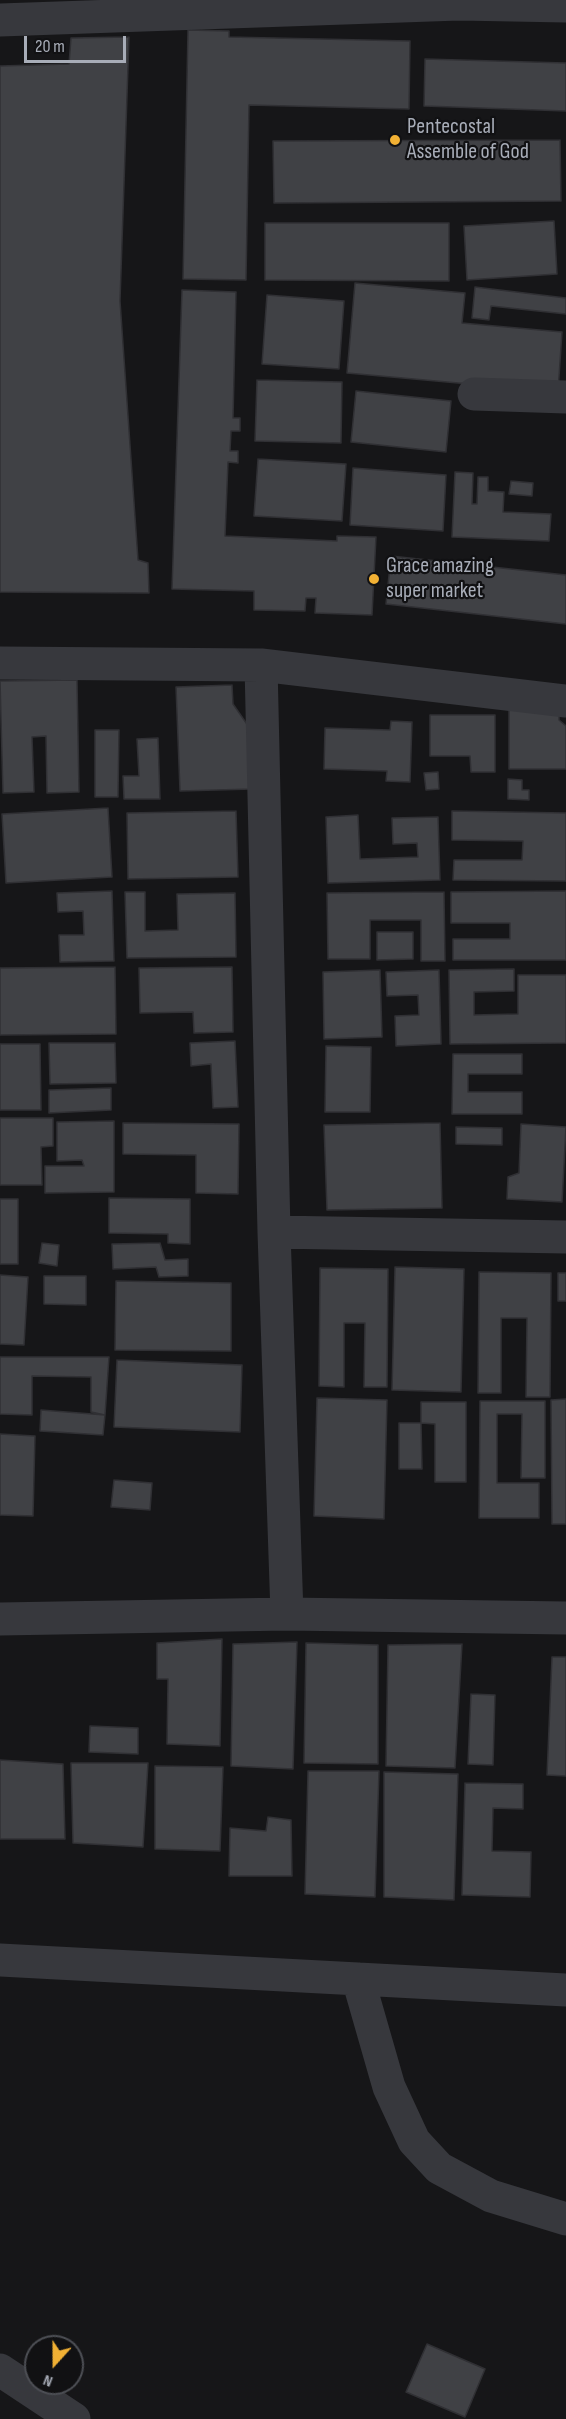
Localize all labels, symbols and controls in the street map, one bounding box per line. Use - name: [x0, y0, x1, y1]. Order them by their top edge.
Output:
- scale bar: [27, 24, 129, 62]
- text: 20 m: [35, 36, 65, 57]
- place label: Pentecostal Assemble of God: [407, 114, 529, 166]
- marker: Pentecostal Assemble of God: [388, 133, 402, 147]
- place label: Grace amazing super market: [386, 553, 494, 604]
- marker: Grace amazing super market: [367, 572, 381, 586]
- north arrow: [24, 2335, 84, 2395]
- text: N: [41, 2370, 55, 2391]

